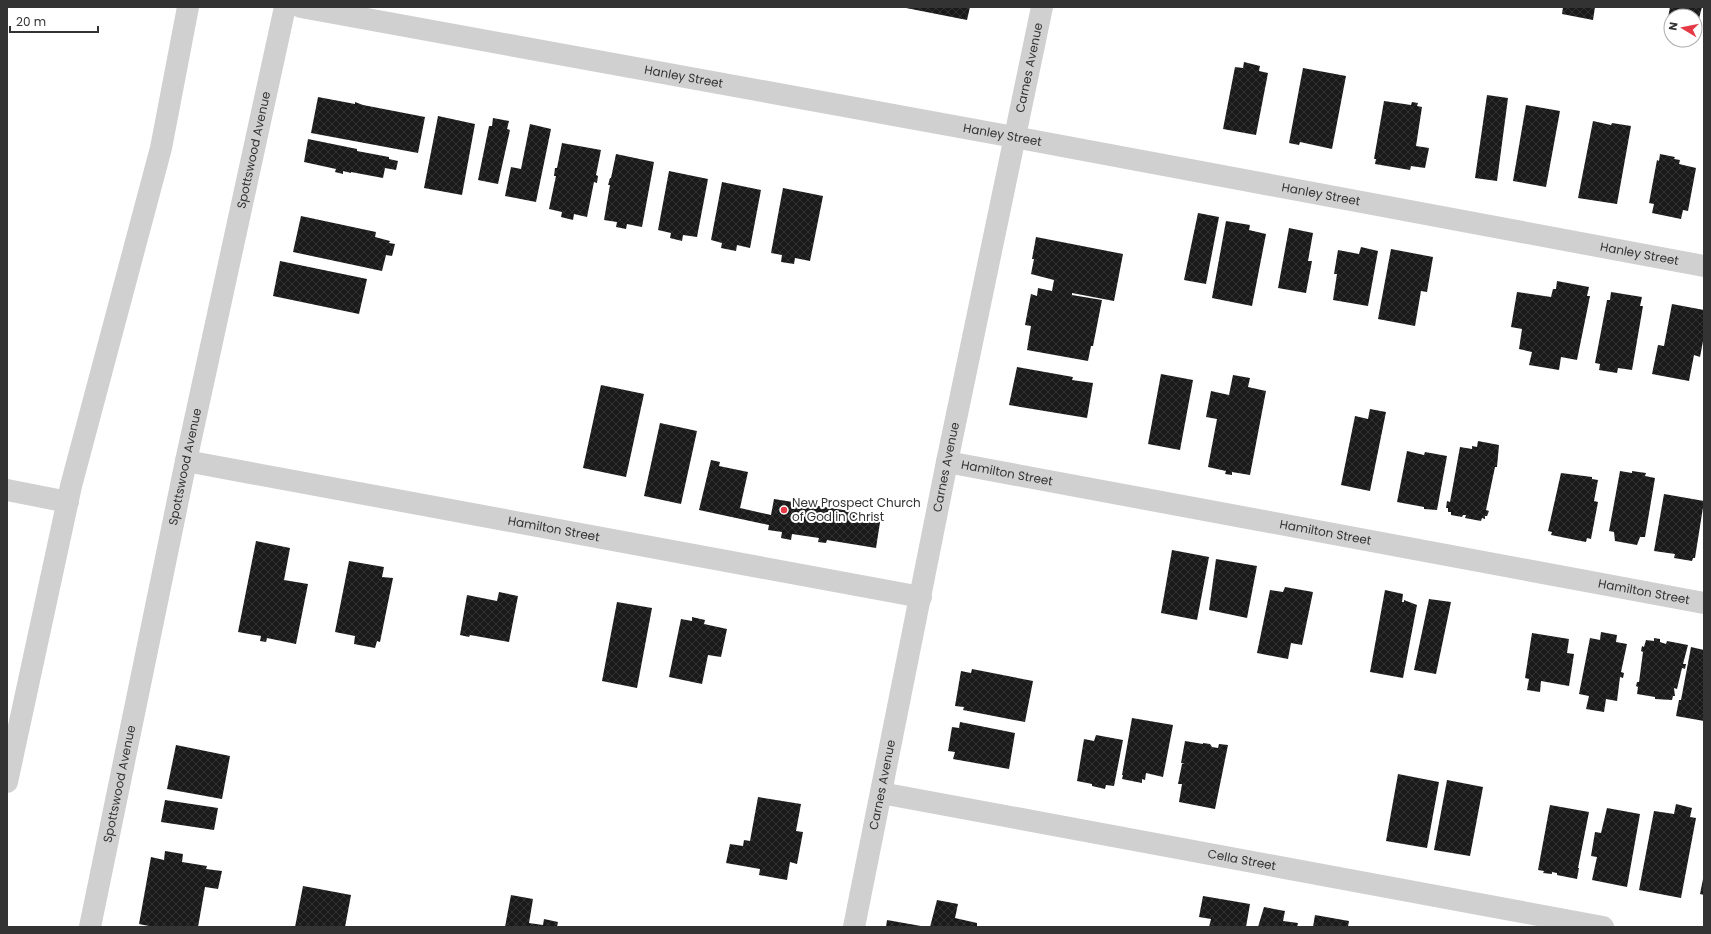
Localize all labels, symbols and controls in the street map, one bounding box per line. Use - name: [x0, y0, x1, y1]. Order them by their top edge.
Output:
- scale bar: [10, 8, 98, 34]
- north arrow: [1663, 8, 1703, 48]
- text: 20 m: [16, 13, 46, 30]
- street label: Carnes Avenue: [1011, 21, 1047, 114]
- text: N: [1665, 21, 1682, 32]
- street label: Hanley Street: [643, 61, 725, 92]
- street label: Spottswood Avenue: [232, 90, 274, 210]
- street label: Hanley Street: [962, 119, 1043, 150]
- street label: Hanley Street: [1280, 178, 1362, 210]
- street label: Hanley Street: [1599, 238, 1680, 269]
- street label: Spottswood Avenue: [164, 406, 205, 527]
- street label: Carnes Avenue: [928, 420, 963, 514]
- street label: Hamilton Street: [960, 456, 1054, 490]
- place label: New Prospect Church of God in Christ: [792, 494, 921, 525]
- marker: New Prospect Church of God in Christ: [779, 505, 789, 515]
- street label: Hamilton Street: [507, 512, 601, 545]
- street label: Hamilton Street: [1278, 515, 1373, 549]
- street label: Hamilton Street: [1597, 574, 1691, 608]
- street label: Spottswood Avenue: [99, 724, 139, 844]
- street label: Carnes Avenue: [865, 738, 899, 831]
- street label: Cella Street: [1206, 845, 1277, 874]

